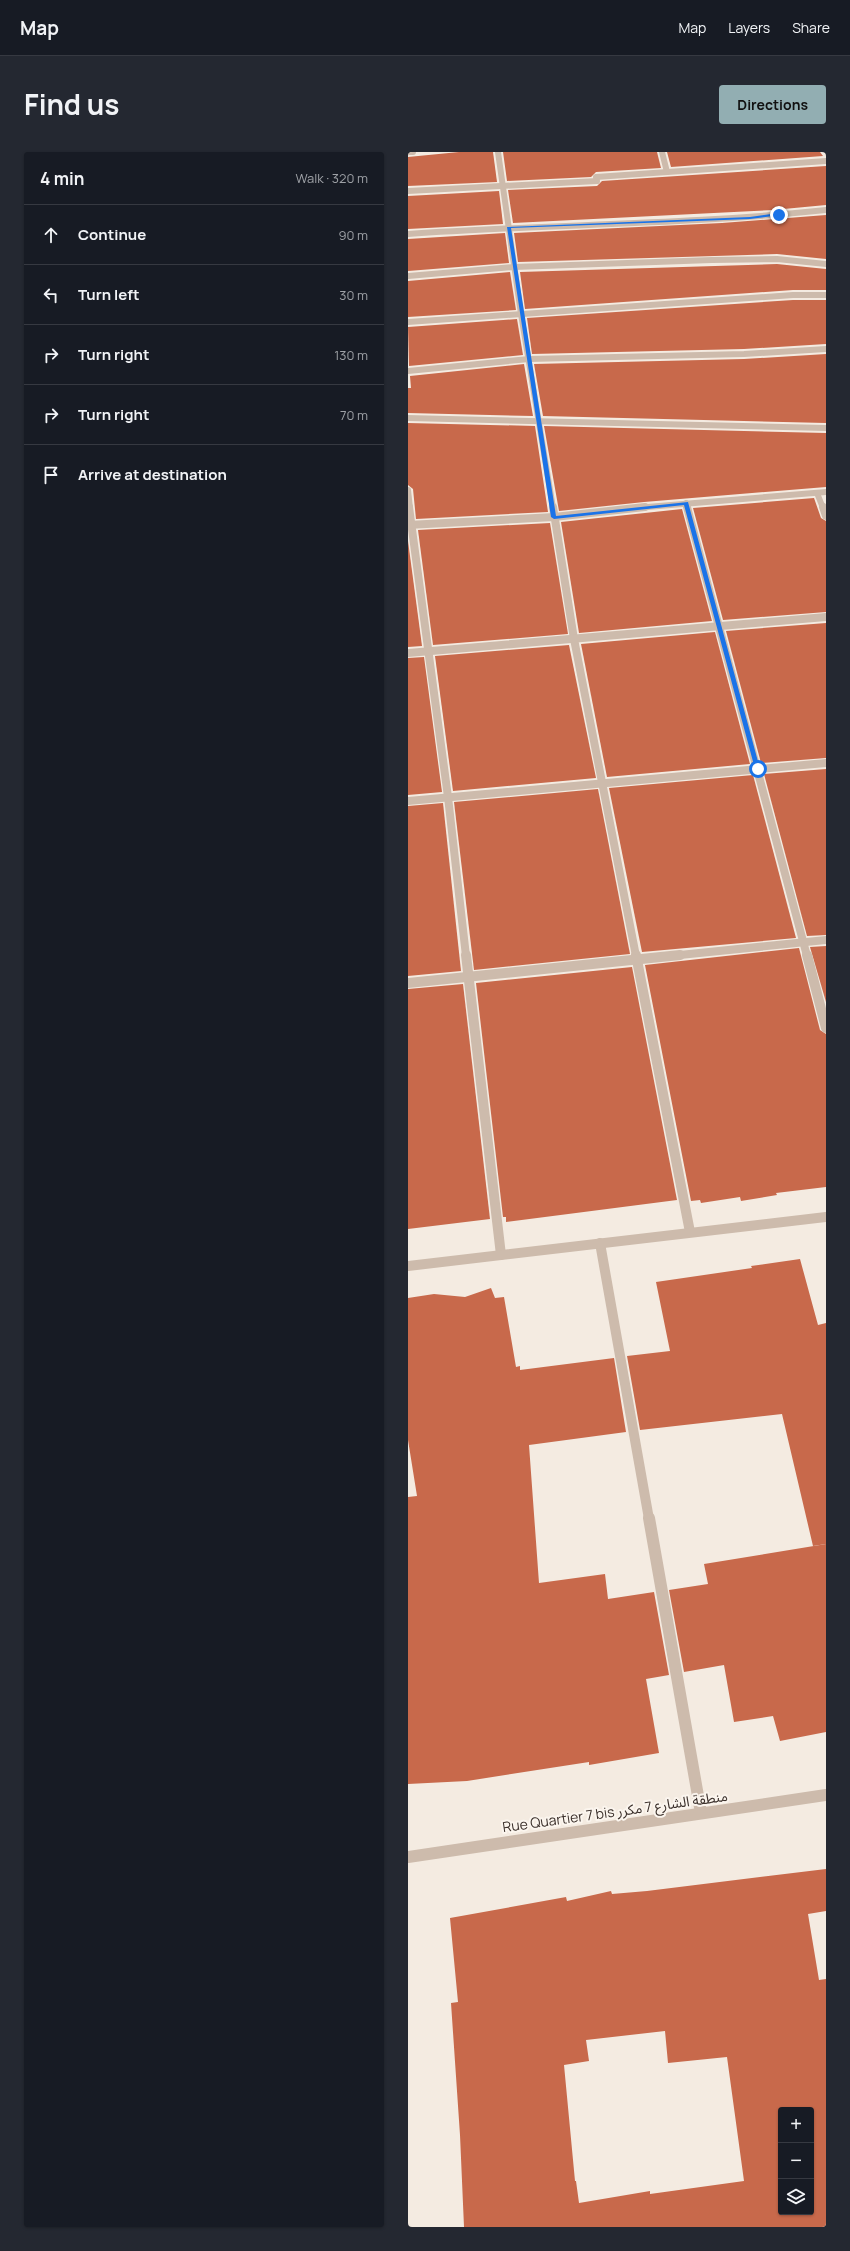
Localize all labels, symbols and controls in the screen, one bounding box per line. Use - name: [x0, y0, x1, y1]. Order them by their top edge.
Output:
- text: Map: [20, 15, 59, 41]
- text: Map: [678, 18, 706, 37]
- text: Layers: [728, 18, 770, 37]
- text: Share: [792, 18, 830, 37]
- text: Find us: [24, 85, 119, 123]
- button: Directions: [719, 85, 826, 124]
- text: 4 min: [40, 167, 84, 190]
- text: Walk · 320 m: [295, 169, 368, 187]
- route end: [770, 206, 788, 224]
- icon: ahead: [40, 224, 62, 246]
- text: Continue: [78, 224, 146, 245]
- text: 90 m: [338, 226, 368, 244]
- icon: left: [40, 284, 62, 306]
- text: Turn left: [78, 284, 140, 305]
- text: 30 m: [339, 286, 368, 304]
- icon: right: [40, 344, 62, 366]
- text: Turn right: [78, 344, 149, 365]
- text: 130 m: [334, 346, 368, 364]
- icon: right: [40, 404, 62, 426]
- text: Turn right: [78, 404, 149, 425]
- text: 70 m: [340, 406, 368, 424]
- icon: arrive: [40, 464, 62, 486]
- text: Arrive at destination: [78, 464, 227, 485]
- route start: [749, 760, 767, 778]
- street label: Rue Quartier 7 bis منطقة الشارع 7 مكرر: [501, 1786, 729, 1838]
- map controls: [778, 2107, 814, 2215]
- button: +: [778, 2107, 814, 2143]
- button: −: [778, 2143, 814, 2179]
- button: layers: [778, 2179, 814, 2215]

